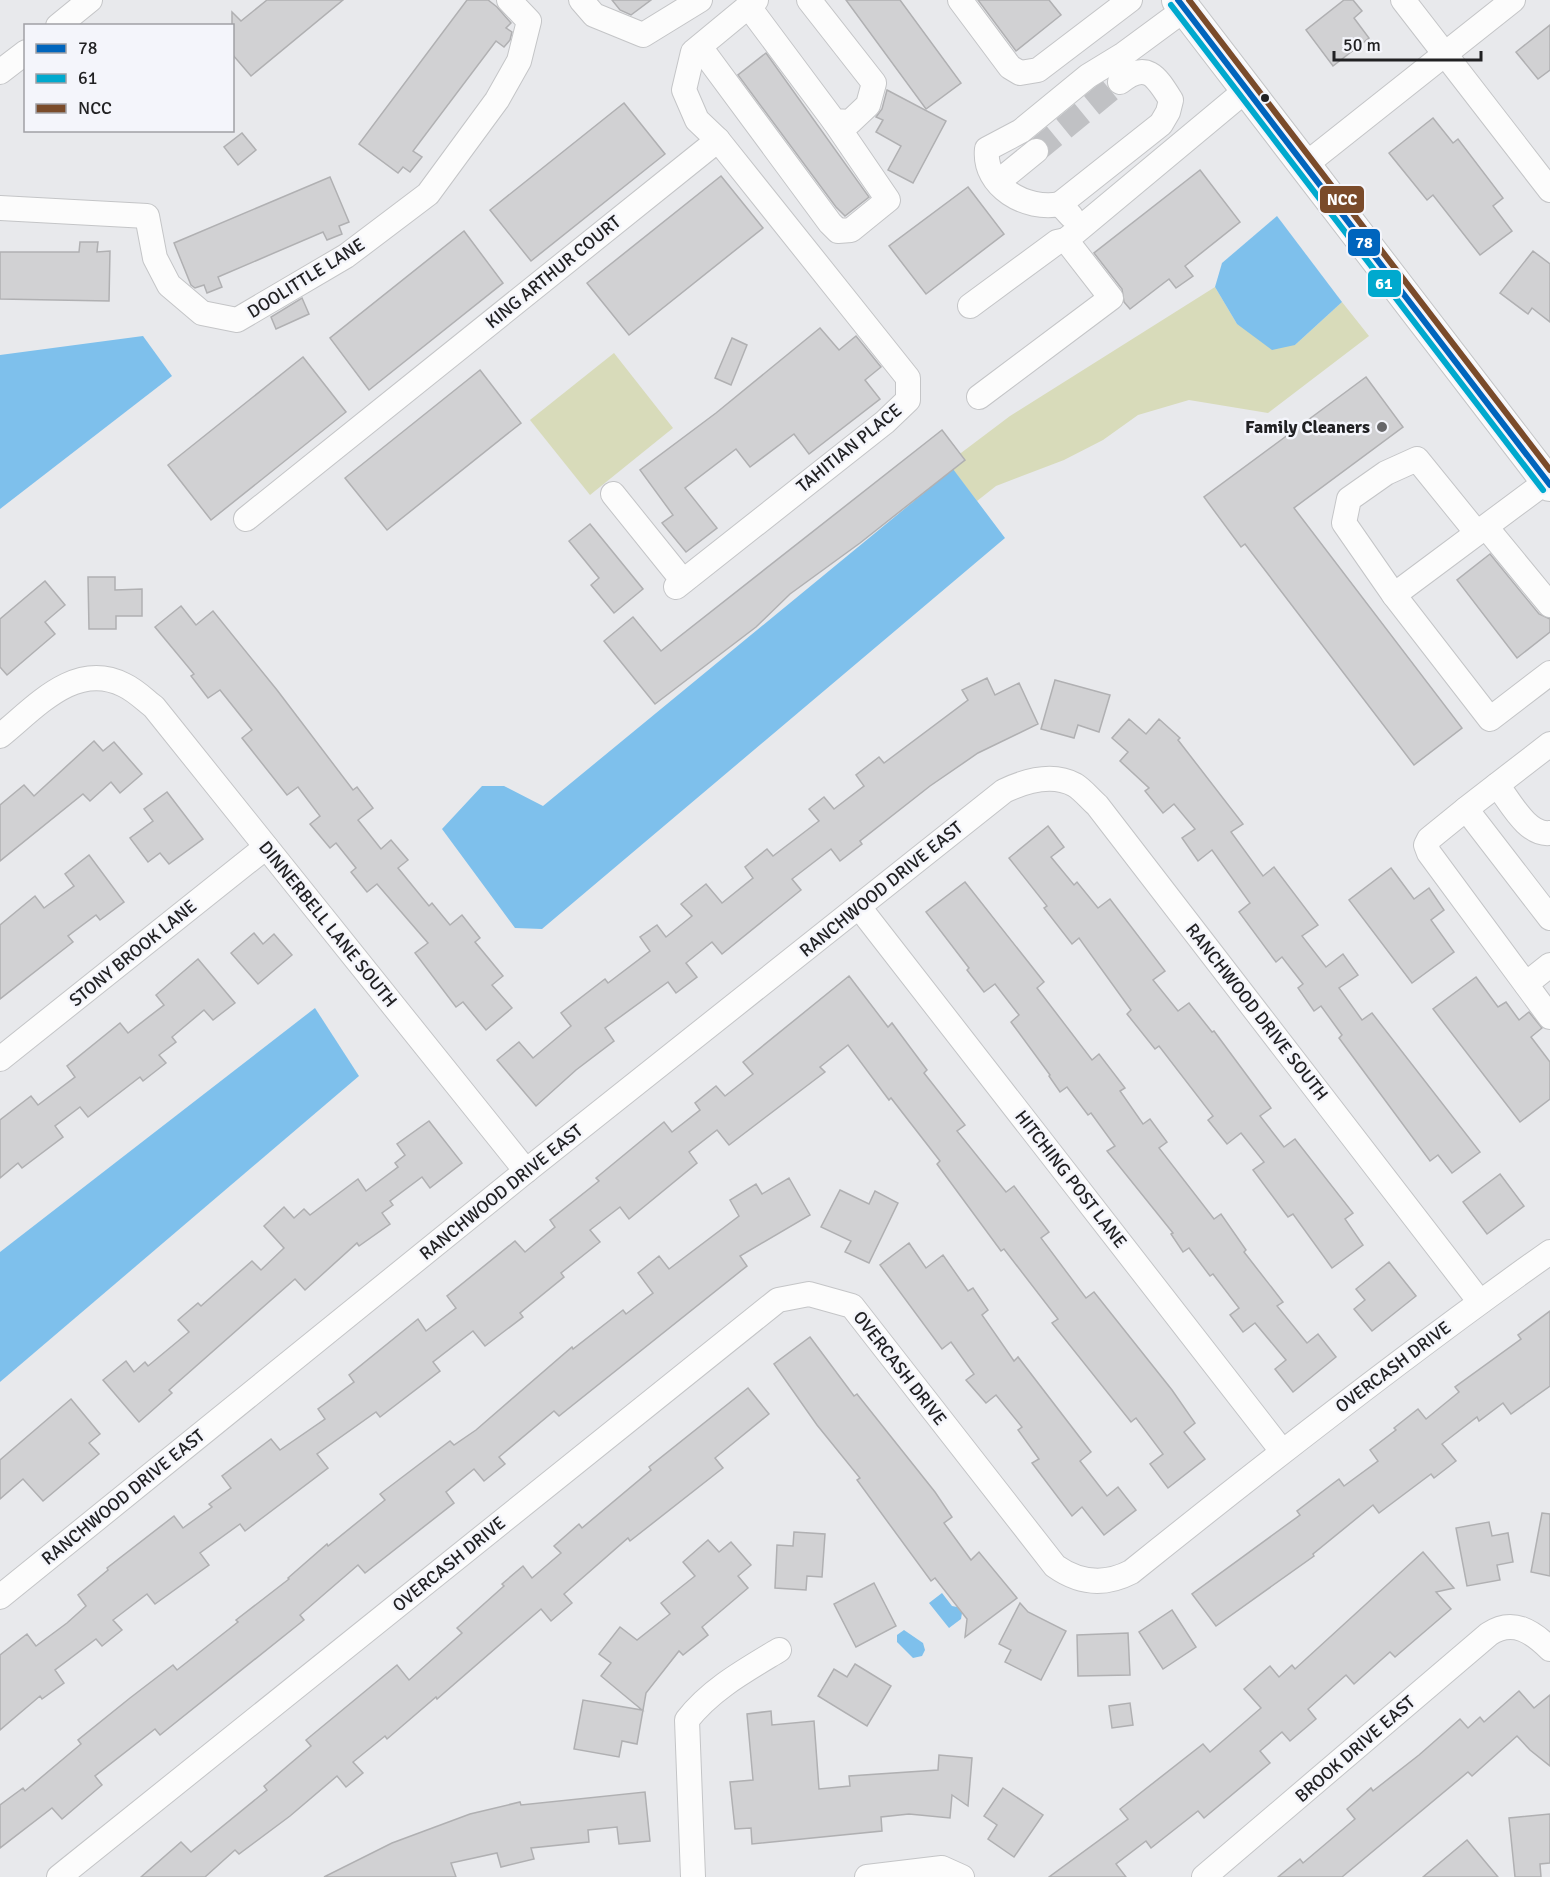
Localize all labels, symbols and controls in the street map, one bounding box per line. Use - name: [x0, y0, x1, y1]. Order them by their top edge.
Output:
- legend: [24, 24, 234, 132]
- scale bar: [1334, 24, 1481, 62]
- text: 50 m: [1343, 34, 1381, 56]
- text: 78: [78, 37, 97, 59]
- text: 61: [78, 67, 97, 89]
- unlabelled marker: [1259, 92, 1271, 104]
- text: NCC: [78, 97, 112, 119]
- line badge: NCC: [1319, 185, 1365, 214]
- text: NCC: [1327, 190, 1358, 210]
- street label: KING ARTHUR COURT: [481, 211, 625, 333]
- line badge: 78: [1347, 228, 1381, 257]
- street label: DOOLITTLE LANE: [243, 233, 369, 323]
- text: 78: [1355, 233, 1373, 253]
- line badge: 61: [1367, 269, 1402, 298]
- text: 61: [1375, 274, 1393, 294]
- street label: TAHITIAN PLACE: [792, 399, 906, 497]
- place label: Family Cleaners: [1245, 416, 1370, 438]
- marker: Family Cleaners: [1375, 420, 1389, 434]
- street label: RANCHWOOD DRIVE EAST: [795, 816, 967, 962]
- street label: DINNERBELL LANE SOUTH: [254, 837, 402, 1011]
- street label: STONY BROOK LANE: [65, 895, 201, 1011]
- street label: RANCHWOOD DRIVE SOUTH: [1181, 919, 1333, 1105]
- street label: HITCHING POST LANE: [1010, 1106, 1132, 1252]
- street label: RANCHWOOD DRIVE EAST: [415, 1119, 587, 1265]
- street label: OVERCASH DRIVE: [849, 1306, 951, 1430]
- street label: OVERCASH DRIVE: [1331, 1316, 1455, 1418]
- street label: RANCHWOOD DRIVE EAST: [37, 1424, 209, 1570]
- street label: OVERCASH DRIVE: [388, 1512, 510, 1616]
- street label: BROOK DRIVE EAST: [1291, 1691, 1420, 1807]

